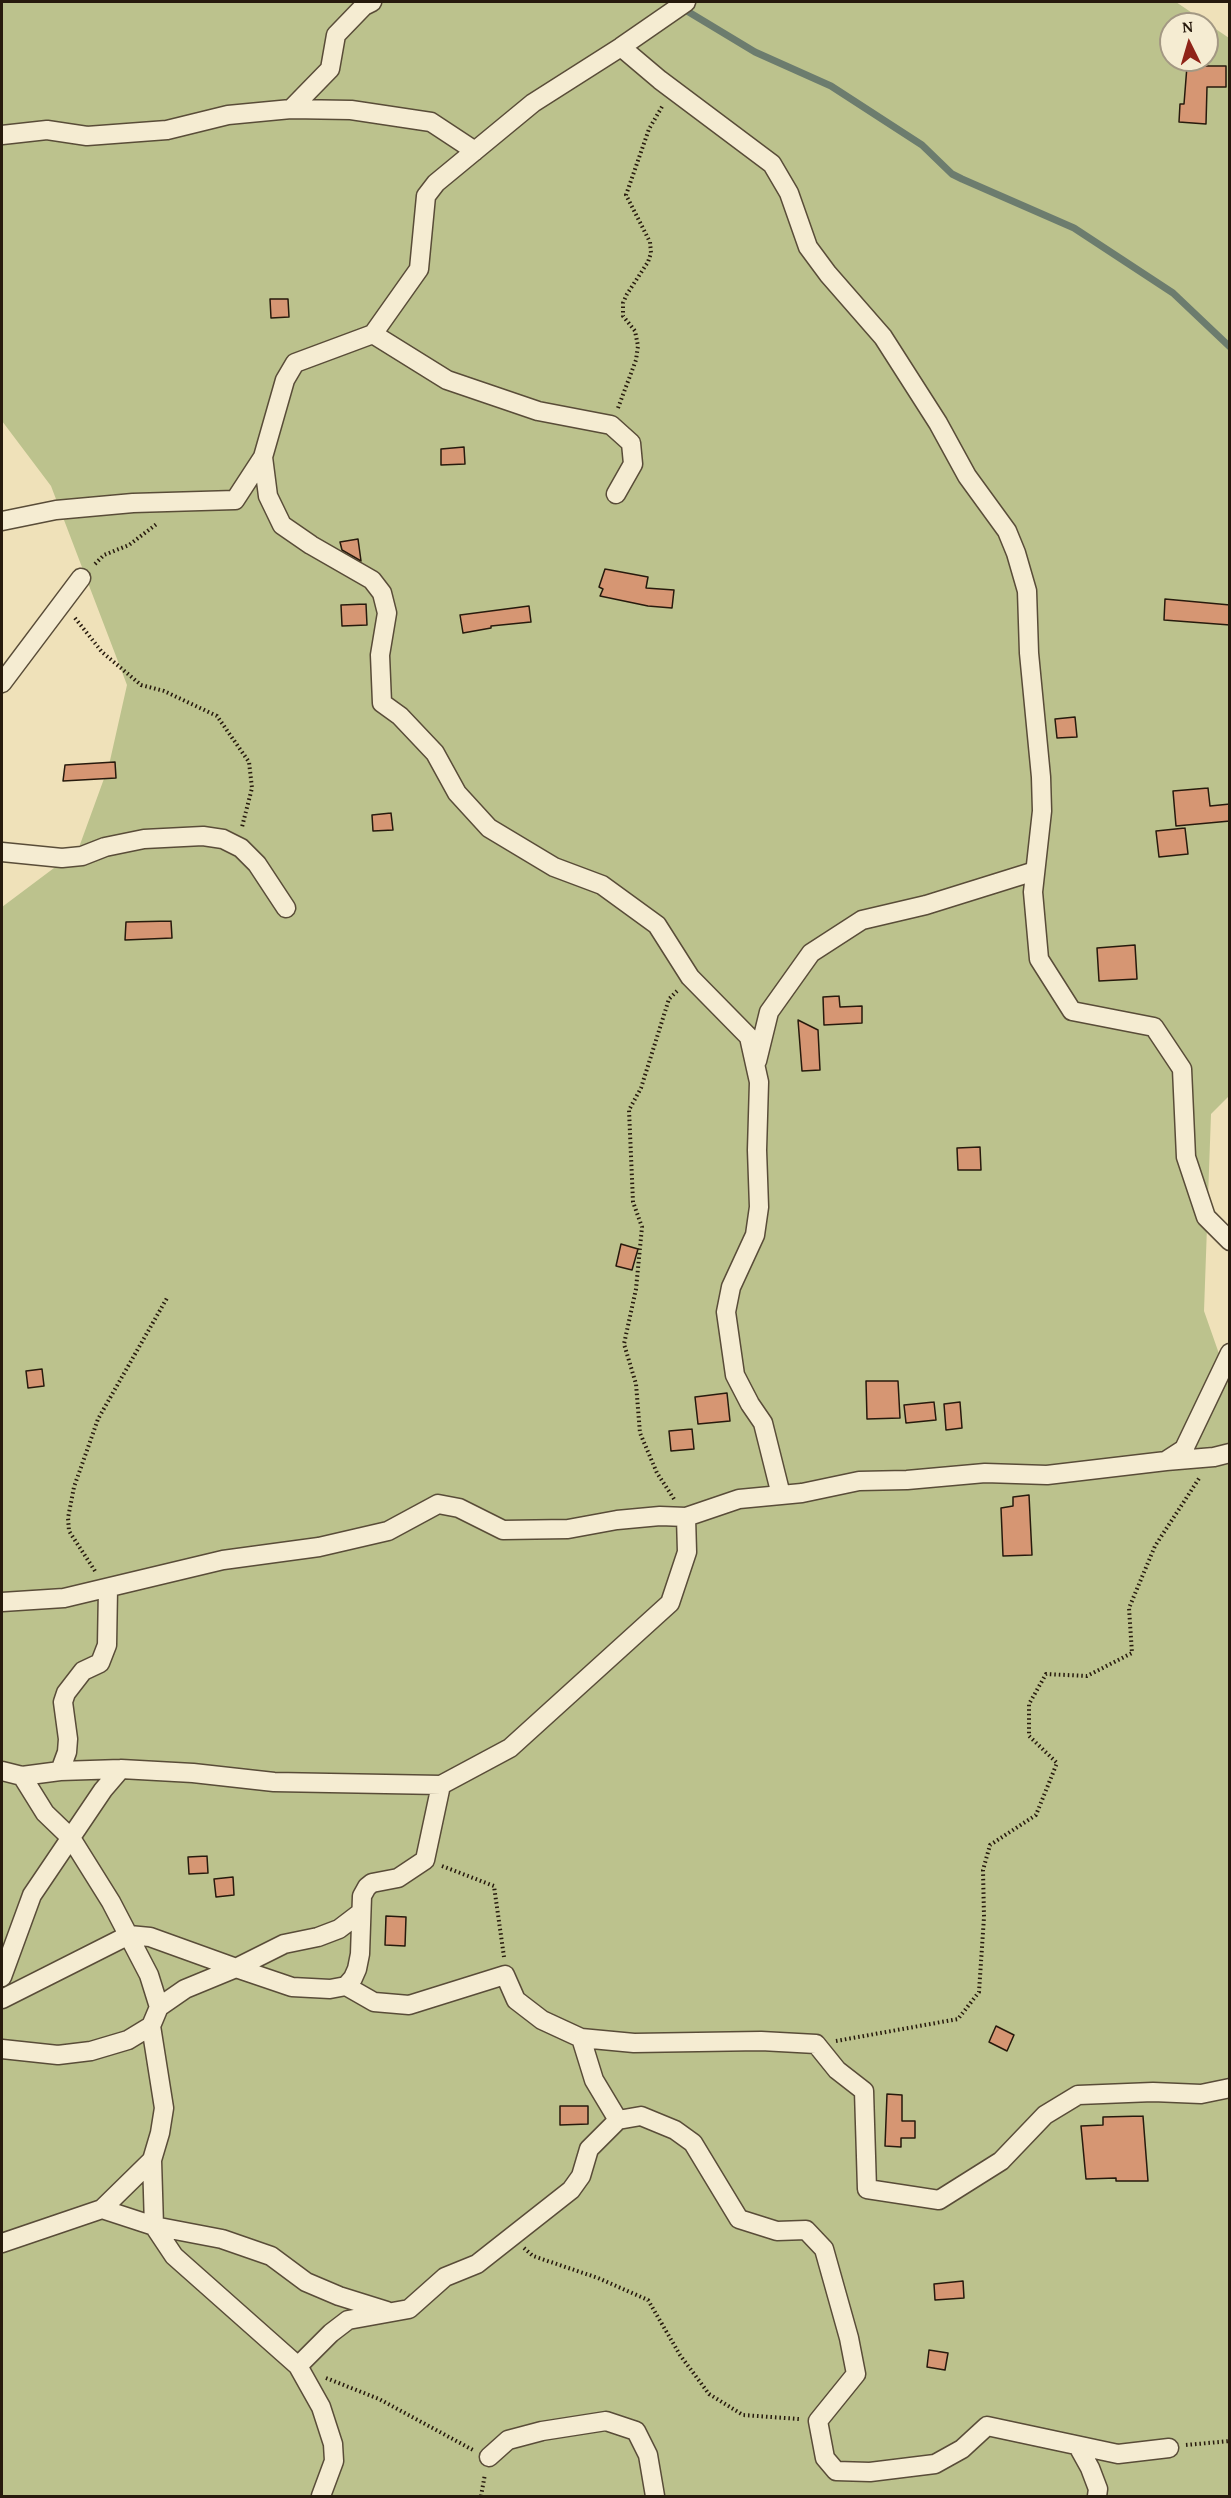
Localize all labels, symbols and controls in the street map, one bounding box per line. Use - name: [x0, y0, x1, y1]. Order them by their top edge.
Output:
- north arrow: [1159, 12, 1219, 72]
- text: N: [1181, 14, 1194, 38]

